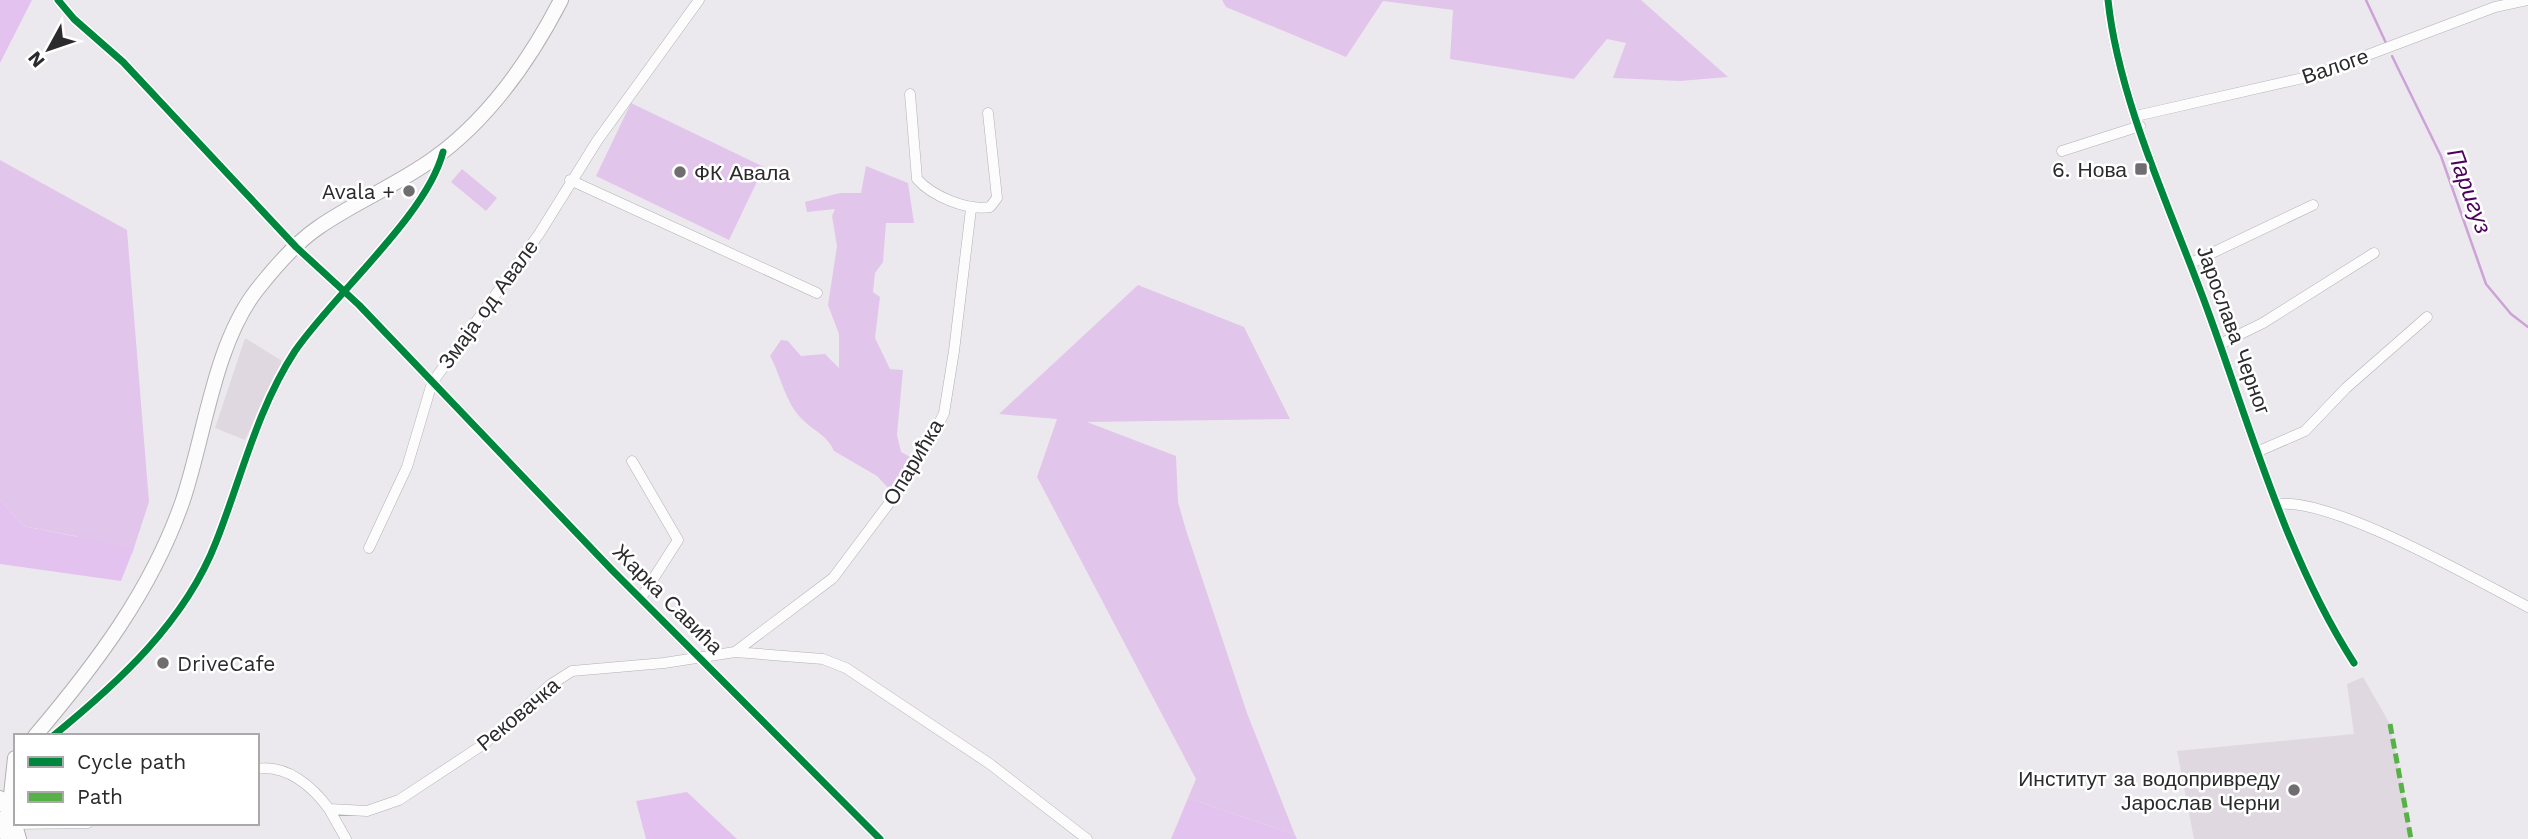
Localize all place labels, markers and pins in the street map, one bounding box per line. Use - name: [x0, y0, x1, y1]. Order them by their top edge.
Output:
- place label: 6. Нова: [2052, 157, 2127, 182]
- place label: ФК Авала: [694, 160, 790, 185]
- marker: 6. Нова: [2133, 161, 2149, 177]
- marker: ФК Авала: [672, 164, 688, 180]
- place label: Avala +: [322, 179, 395, 204]
- marker: Avala +: [401, 183, 417, 199]
- place label: DriveCafe: [177, 651, 276, 676]
- marker: DriveCafe: [155, 655, 171, 671]
- place label: Институт за водопривреду Јарослав Черни: [2018, 766, 2280, 815]
- marker: Институт за водопривреду Јарослав Черни: [2286, 782, 2302, 798]

